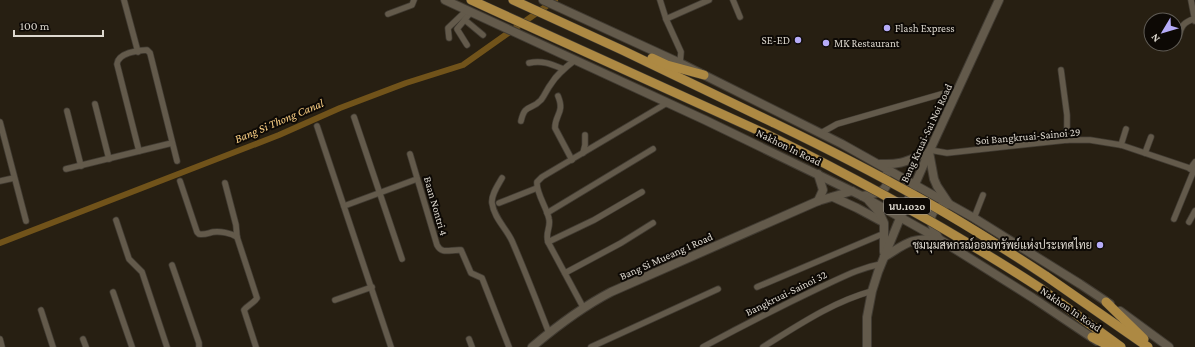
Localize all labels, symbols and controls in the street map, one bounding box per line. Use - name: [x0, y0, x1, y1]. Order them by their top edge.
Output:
- scale bar: [14, 12, 103, 38]
- north arrow: [1143, 12, 1183, 52]
- text: 100 m: [20, 19, 50, 33]
- place label: Flash Express: [895, 22, 955, 35]
- marker: Flash Express: [882, 23, 892, 33]
- text: N: [1148, 31, 1162, 45]
- place label: SE-ED: [762, 34, 790, 46]
- marker: SE-ED: [793, 35, 803, 45]
- place label: MK Restaurant: [834, 37, 900, 49]
- marker: MK Restaurant: [821, 38, 831, 48]
- street label: Bang Kruai-Sai Noi Road: [898, 82, 955, 185]
- water label: Bang Si Thong Canal: [232, 96, 327, 146]
- street label: Soi Bangkruai-Sainoi 29: [975, 125, 1081, 148]
- street label: Nakhon In Road: [755, 126, 823, 168]
- street label: Baan Nontri 4: [422, 175, 450, 237]
- road number: นบ.1020: [884, 198, 930, 214]
- street label: Bang Si Mueang 1 Road: [618, 230, 715, 283]
- place label: ชุมนุมสหกรณ์ออมทรัพย์แห่งประเทศไทย: [912, 237, 1092, 254]
- marker: ชุมนุมสหกรณ์ออมทรัพย์แห่งประเทศไทย: [1095, 240, 1105, 250]
- street label: Bangkruai-Sainoi 32: [743, 268, 829, 319]
- street label: Nakhon In Road: [1038, 284, 1104, 334]

